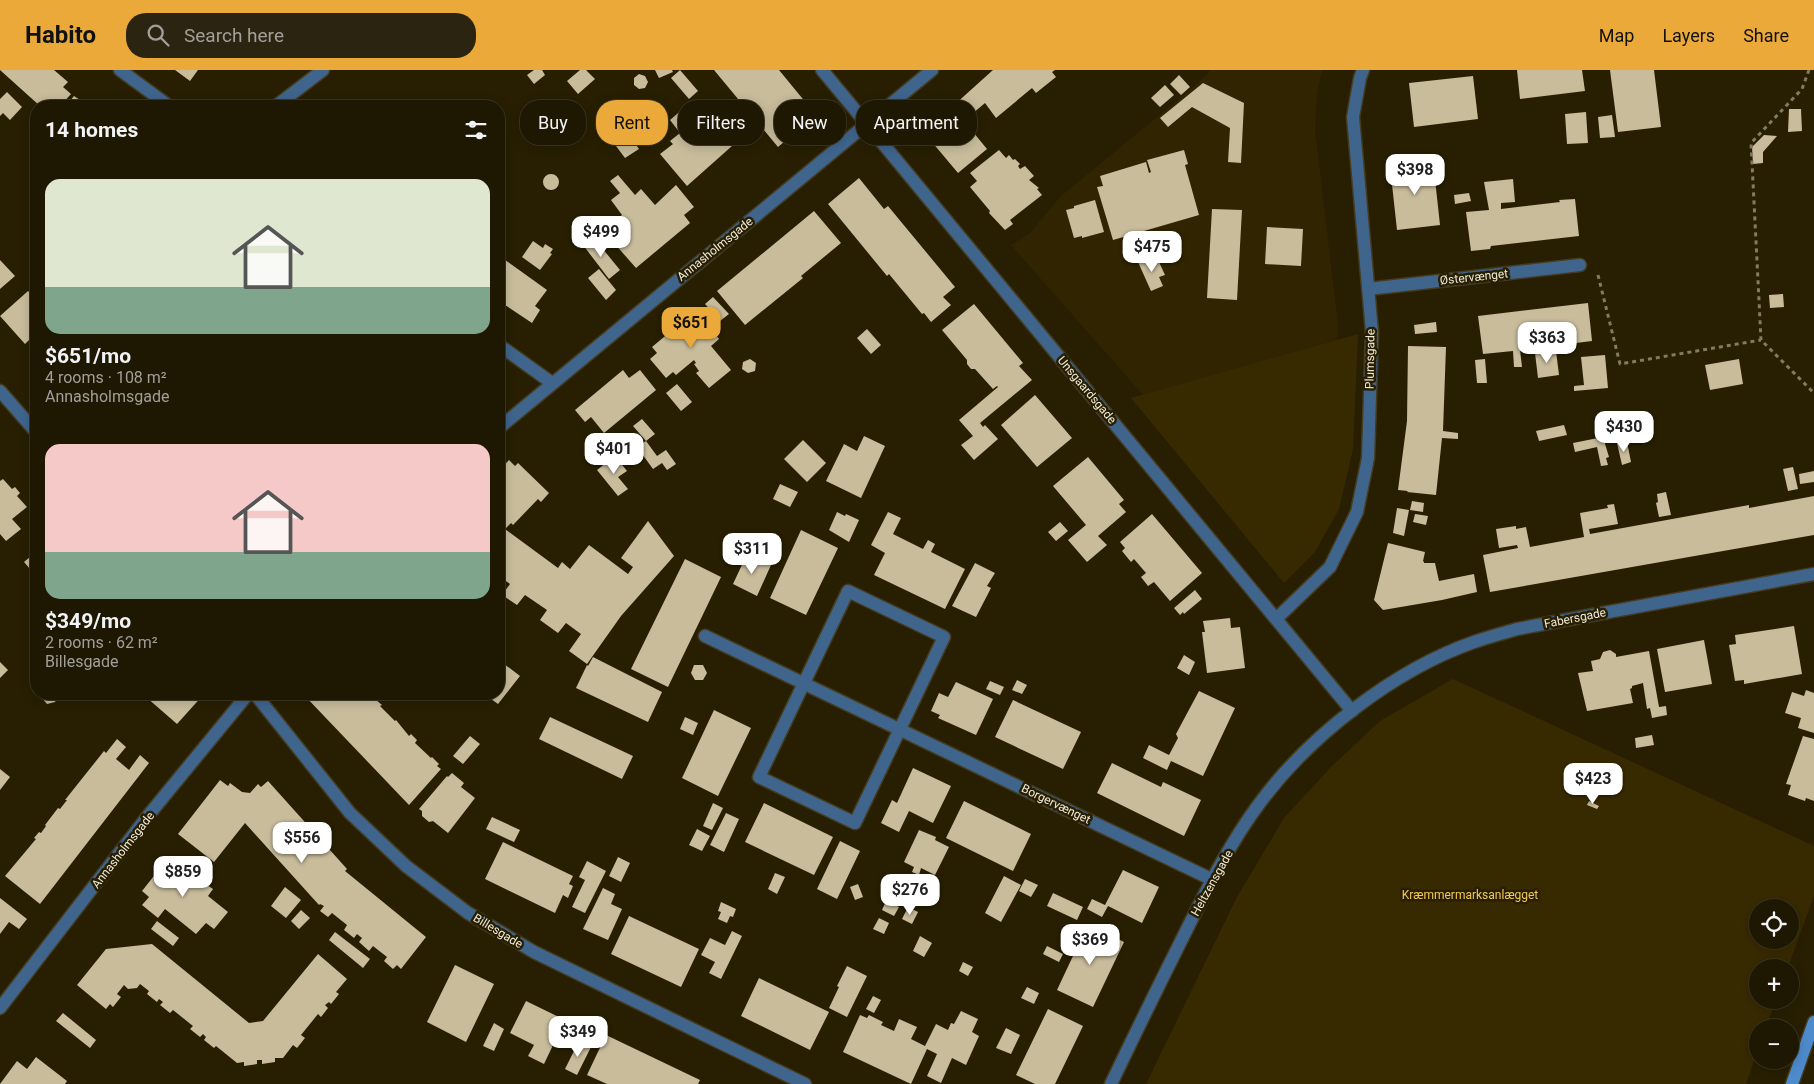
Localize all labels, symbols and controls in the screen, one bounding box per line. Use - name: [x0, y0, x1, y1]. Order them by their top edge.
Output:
- search box: [126, 13, 476, 58]
- text: Habito: [25, 21, 96, 49]
- icon: search: [144, 21, 172, 49]
- text: Search here: [184, 24, 284, 47]
- text: Map: [1599, 25, 1634, 46]
- text: Layers: [1662, 25, 1715, 46]
- text: Share: [1743, 25, 1789, 46]
- chip: Buy: [520, 100, 586, 145]
- chip: Rent: [596, 100, 668, 145]
- chip: Filters: [678, 100, 764, 145]
- chip: New: [774, 100, 846, 145]
- chip: Apartment: [856, 100, 977, 145]
- icon: filters: [462, 116, 490, 144]
- text: 14 homes: [45, 118, 138, 142]
- pin: $398: [1385, 154, 1445, 196]
- text: $398: [1397, 160, 1433, 179]
- icon: home: [223, 212, 313, 302]
- street label: Annasholmsgade: [674, 214, 756, 284]
- pin: $499: [571, 216, 631, 258]
- text: $499: [583, 222, 619, 241]
- pin: $475: [1122, 230, 1182, 273]
- text: $475: [1134, 237, 1170, 256]
- street label: Østervænget: [1439, 266, 1509, 288]
- pin: $651: [661, 306, 721, 349]
- text: $651: [673, 313, 709, 332]
- pin: $363: [1517, 322, 1577, 364]
- text: $363: [1529, 328, 1565, 347]
- street label: Plumsgade: [1362, 329, 1378, 389]
- text: $651/mo: [45, 344, 131, 368]
- street label: Unsgaardsgade: [1055, 353, 1119, 427]
- text: 4 rooms · 108 m²: [45, 368, 167, 387]
- text: Annasholmsgade: [45, 387, 169, 406]
- pin: $430: [1594, 410, 1654, 453]
- text: $430: [1606, 417, 1642, 436]
- pin: $401: [584, 432, 644, 475]
- text: $401: [596, 439, 632, 458]
- icon: home: [223, 477, 313, 567]
- pin: $311: [722, 532, 782, 575]
- text: $311: [734, 539, 770, 558]
- street label: Fabersgade: [1543, 605, 1607, 631]
- text: $349/mo: [45, 609, 131, 633]
- text: 2 rooms · 62 m²: [45, 633, 158, 652]
- text: Billesgade: [45, 652, 119, 671]
- pin: $423: [1563, 762, 1623, 805]
- text: $423: [1575, 769, 1611, 788]
- street label: Borgervænget: [1019, 781, 1093, 827]
- street label: Annasholmsgade: [89, 809, 157, 891]
- pin: $556: [272, 822, 332, 864]
- text: $556: [284, 828, 320, 847]
- street label: Heltzensgade: [1188, 848, 1236, 918]
- pin: $859: [153, 856, 213, 898]
- text: $859: [165, 862, 201, 881]
- pin: $276: [880, 874, 940, 916]
- text: $276: [892, 880, 928, 899]
- park label: Kræmmermarksanlægget: [1402, 888, 1538, 902]
- map controls: [1749, 899, 1799, 1069]
- button: locate: [1749, 899, 1799, 949]
- street label: Billesgade: [471, 911, 525, 951]
- pin: $369: [1060, 924, 1120, 966]
- text: $369: [1072, 930, 1108, 949]
- button: +: [1749, 959, 1799, 1009]
- pin: $349: [548, 1016, 608, 1058]
- button: −: [1749, 1019, 1799, 1069]
- text: $349: [560, 1022, 596, 1041]

